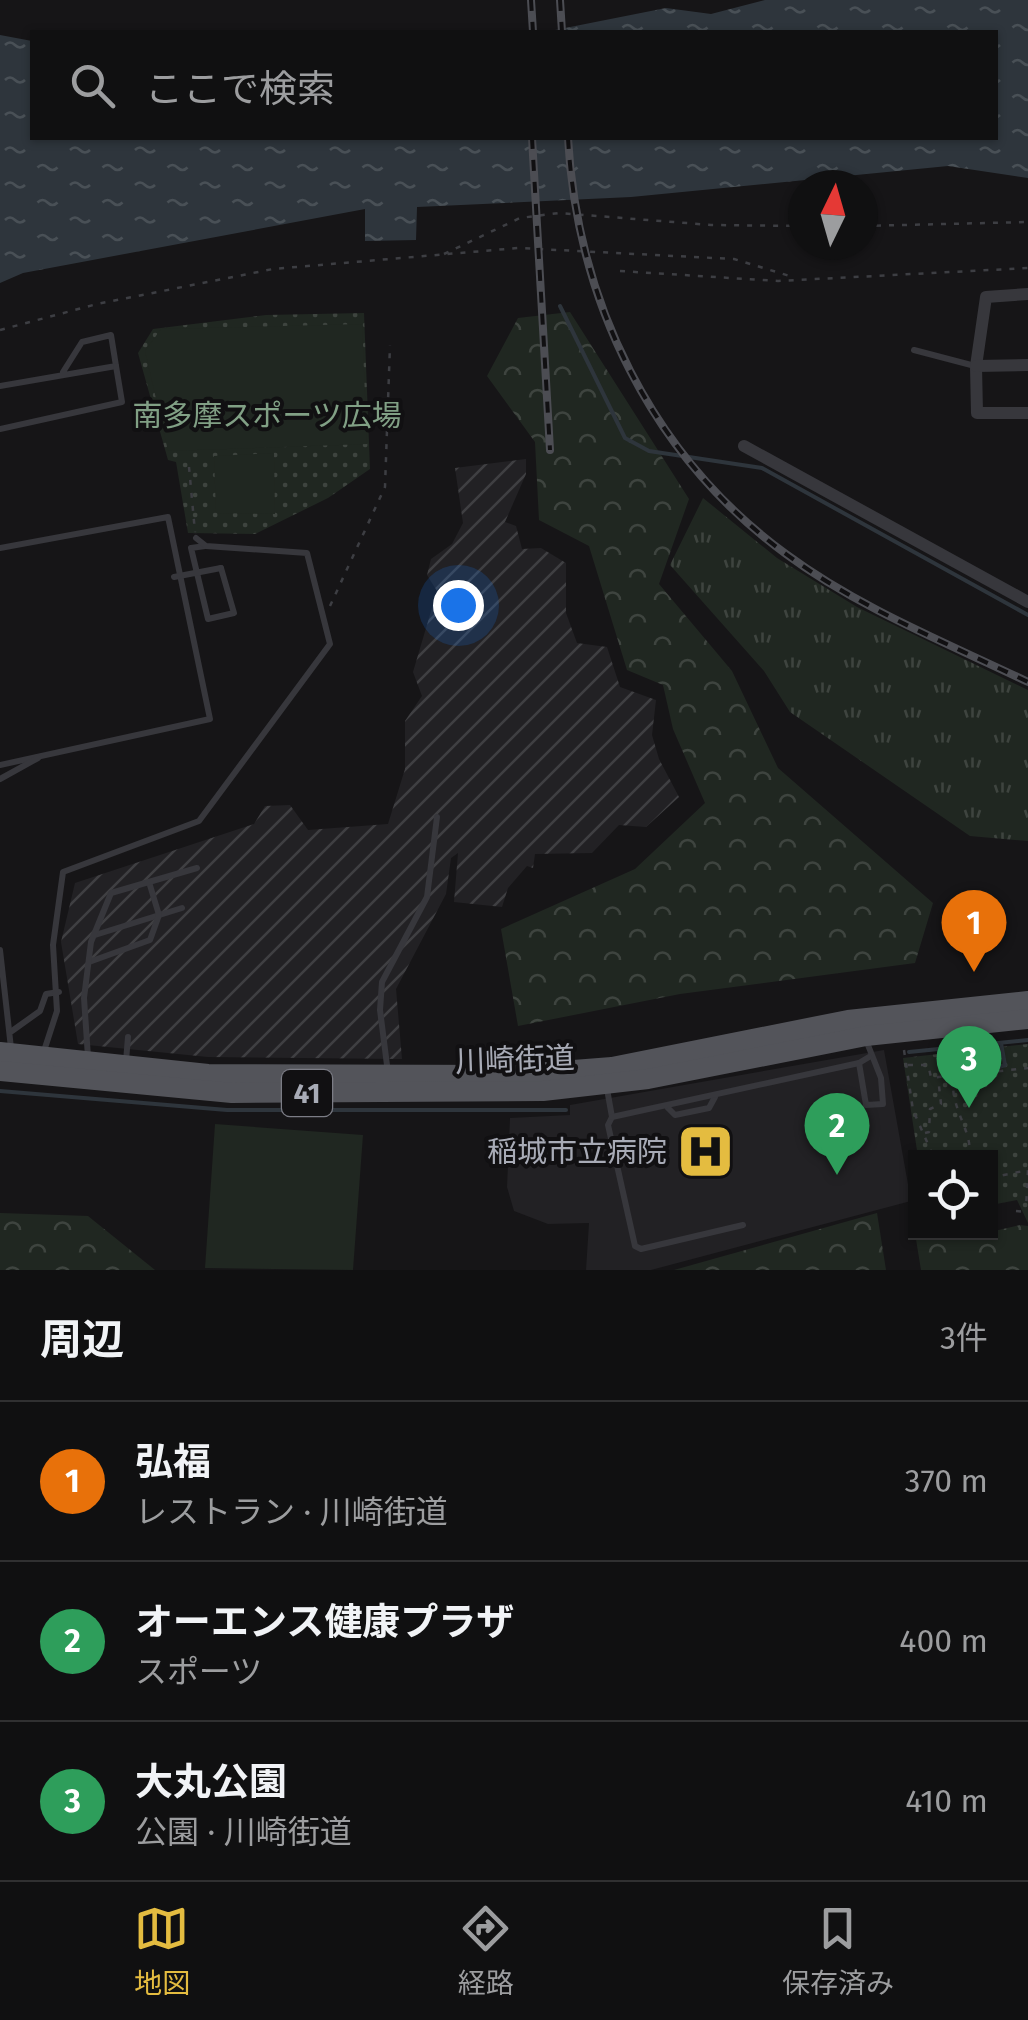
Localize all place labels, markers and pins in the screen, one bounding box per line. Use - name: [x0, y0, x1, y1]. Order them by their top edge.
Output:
- pin: 1: [942, 890, 1006, 972]
- pin: 3: [936, 1026, 1002, 1108]
- pin: 2: [804, 1092, 870, 1175]
- hospital icon: 稲城市立病院: [676, 1122, 736, 1182]
- place label: 稲城市立病院: [487, 1134, 667, 1170]

